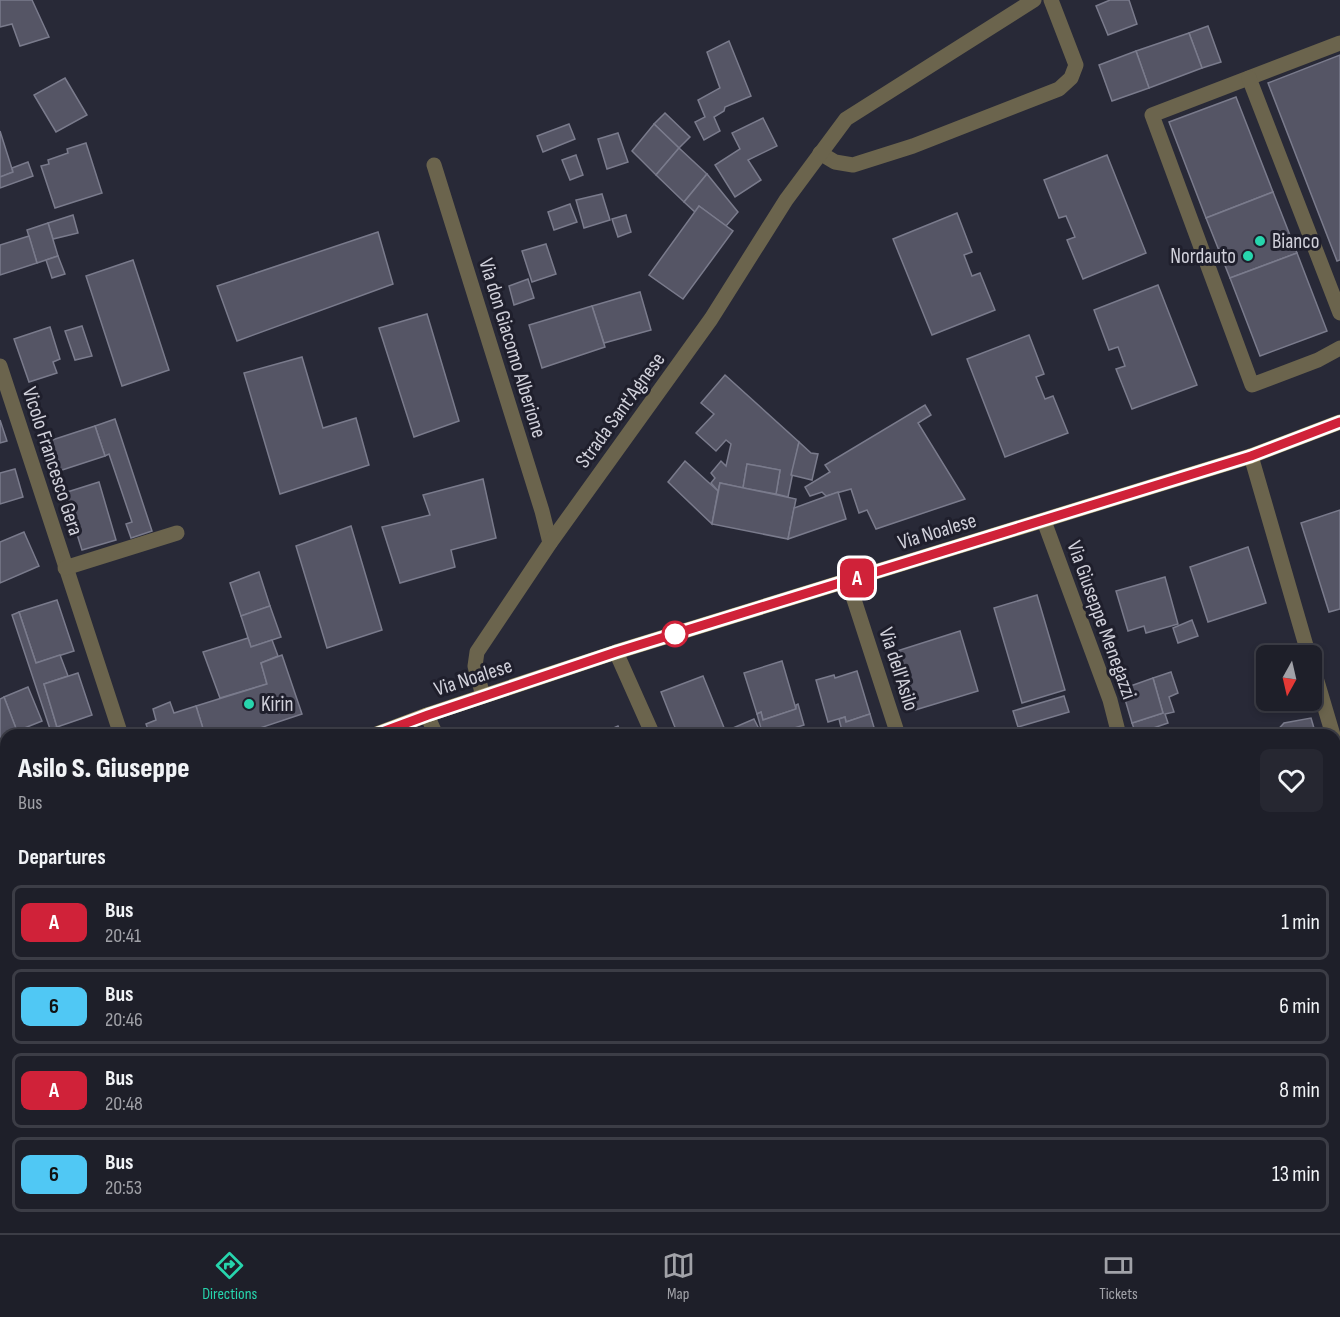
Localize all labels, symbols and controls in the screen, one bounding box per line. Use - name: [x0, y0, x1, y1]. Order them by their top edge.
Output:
- place label: Bianco: [1272, 229, 1319, 254]
- marker: Bianco: [1253, 234, 1267, 248]
- place label: Nordauto: [1170, 244, 1236, 269]
- marker: Nordauto: [1241, 249, 1255, 263]
- street label: Via don Giacomo Alberione: [473, 256, 552, 441]
- street label: Strada Sant'Agnese: [570, 348, 671, 473]
- street label: Vicolo Francesco Gera: [17, 384, 88, 538]
- street label: Via Noalese: [895, 508, 979, 555]
- street label: Via Giuseppe Menegazzi: [1061, 538, 1142, 703]
- line badge: A: [838, 558, 876, 598]
- text: A: [852, 566, 862, 591]
- unlabelled marker: [662, 621, 688, 647]
- street label: Via dell'Asilo: [873, 624, 924, 714]
- north arrow: [1256, 645, 1322, 711]
- map controls: [1256, 645, 1322, 711]
- street label: Via Noalese: [431, 653, 515, 702]
- place label: Kirin: [261, 692, 293, 717]
- marker: Kirin: [242, 697, 256, 711]
- button: heart: [1260, 749, 1323, 812]
- text: Asilo S. Giuseppe: [18, 752, 190, 785]
- text: Bus: [18, 791, 42, 815]
- text: Departures: [18, 844, 106, 871]
- text: Bus: [105, 897, 134, 924]
- text: 1 min: [1281, 909, 1320, 936]
- text: A: [49, 910, 59, 935]
- text: 20:41: [105, 924, 141, 948]
- text: Bus: [105, 981, 134, 1008]
- text: 6 min: [1279, 993, 1320, 1020]
- text: 6: [49, 994, 59, 1019]
- text: 20:46: [105, 1008, 143, 1032]
- text: Bus: [105, 1065, 134, 1092]
- text: 8 min: [1279, 1077, 1320, 1104]
- text: A: [49, 1078, 59, 1103]
- text: 20:48: [105, 1092, 143, 1116]
- text: Bus: [105, 1149, 134, 1176]
- text: 13 min: [1272, 1161, 1320, 1188]
- text: 6: [49, 1162, 59, 1187]
- text: 20:53: [105, 1176, 142, 1200]
- tab: Directions: [202, 1249, 257, 1304]
- tab: Map: [662, 1249, 695, 1304]
- tab: Tickets: [1099, 1249, 1138, 1304]

